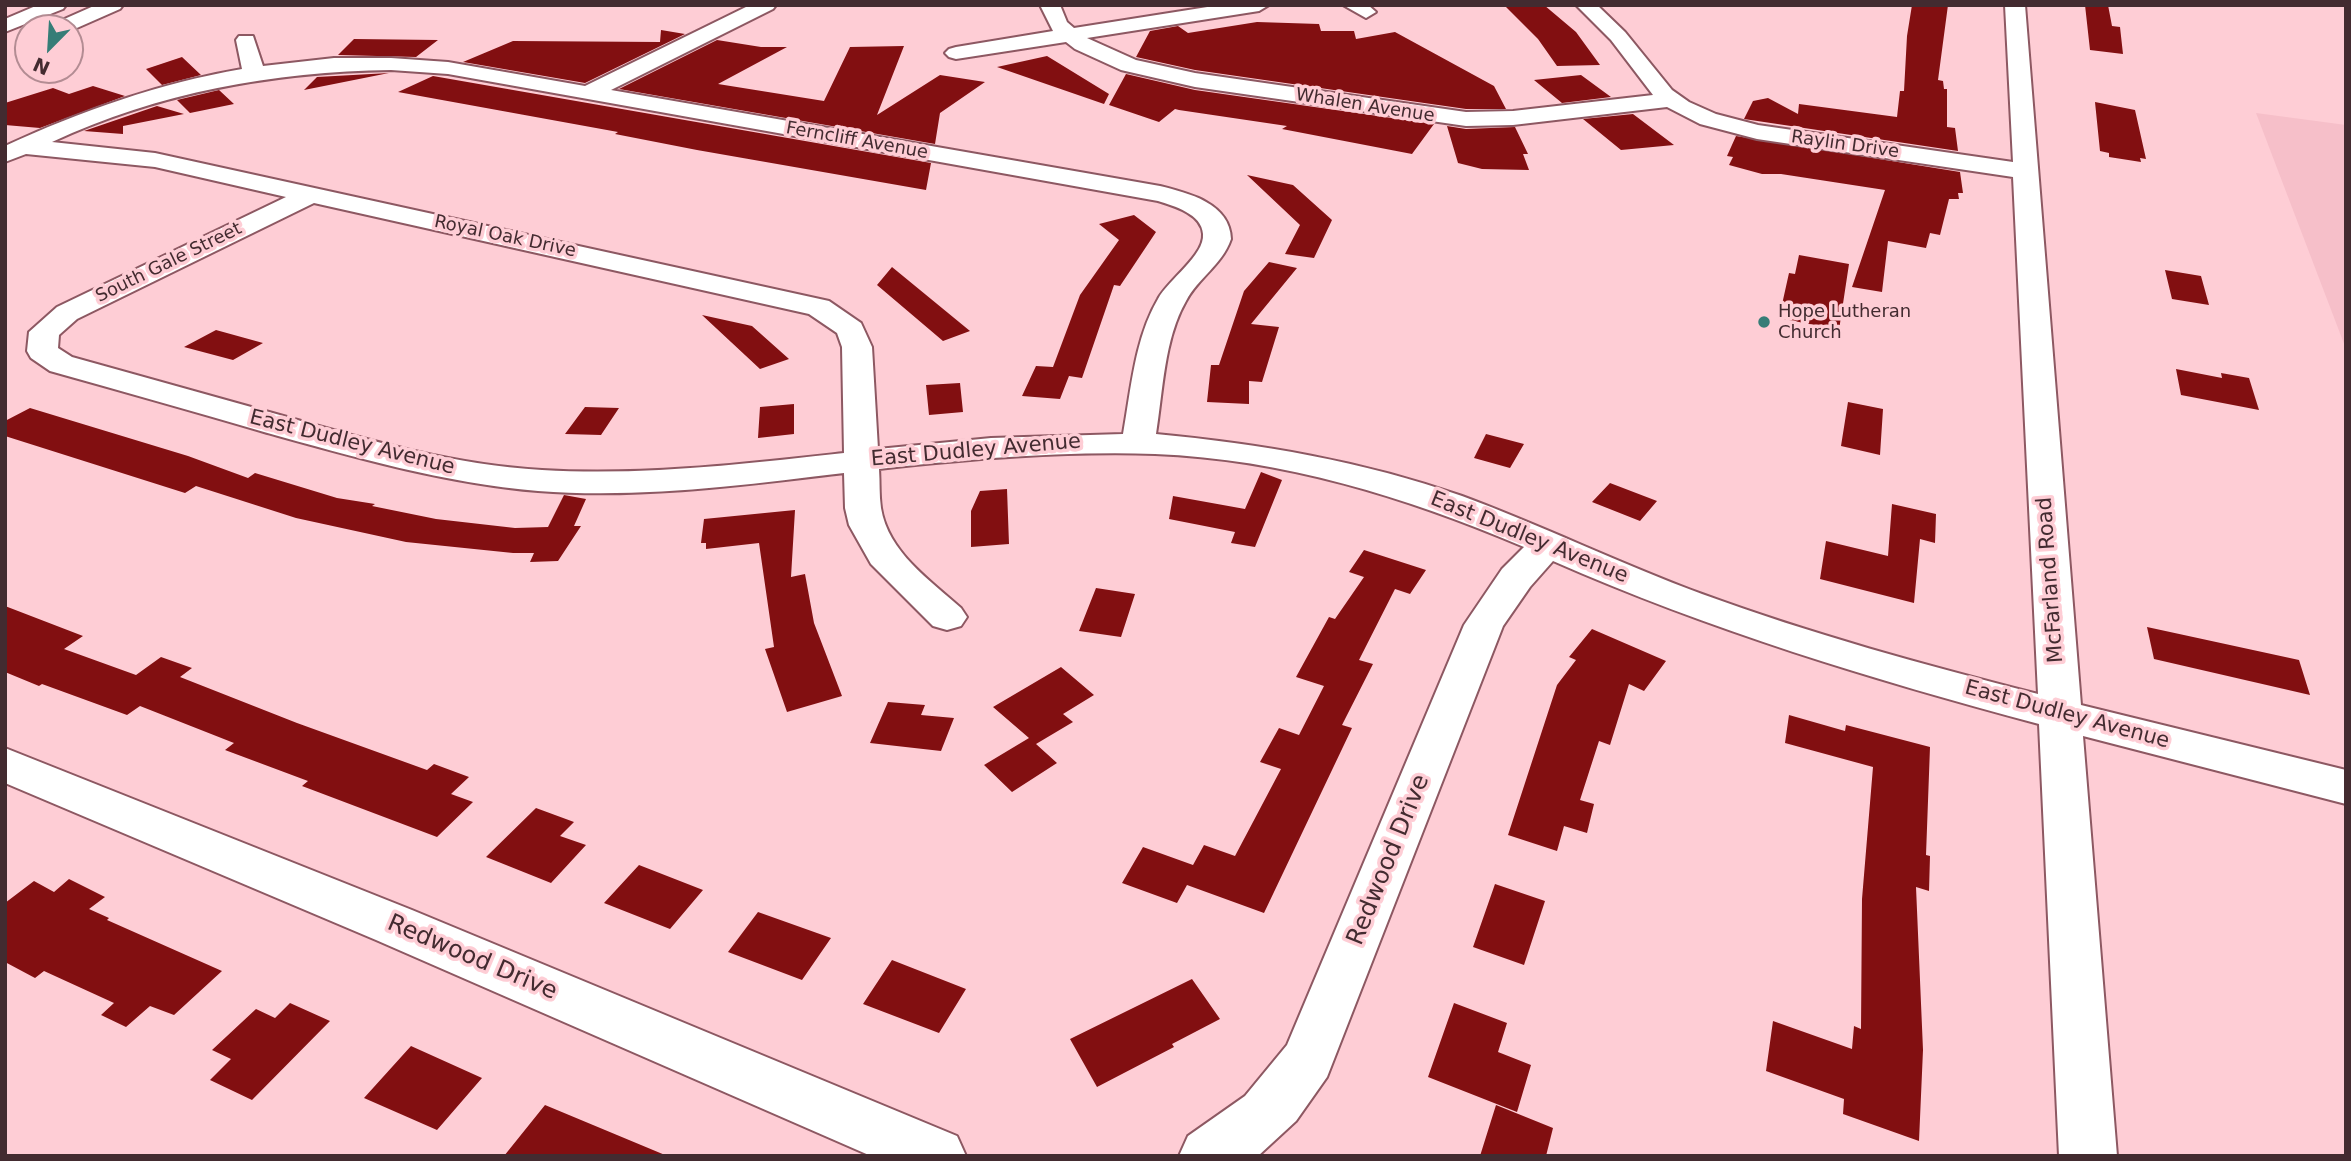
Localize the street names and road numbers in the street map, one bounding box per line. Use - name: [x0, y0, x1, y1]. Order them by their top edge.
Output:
- street label: Whalen Avenue: [1294, 84, 1436, 128]
- street label: Ferncliff Avenue: [784, 118, 930, 164]
- street label: Raylin Drive: [1790, 127, 1900, 163]
- street label: Royal Oak Drive: [432, 211, 578, 263]
- street label: South Gale Street: [93, 218, 245, 308]
- street label: East Dudley Avenue: [247, 405, 457, 481]
- street label: East Dudley Avenue: [870, 429, 1082, 473]
- street label: East Dudley Avenue: [1427, 487, 1631, 589]
- street label: McFarland Road: [2033, 496, 2069, 664]
- street label: East Dudley Avenue: [1962, 676, 2172, 754]
- street label: Redwood Drive: [1342, 770, 1436, 950]
- street label: Redwood Drive: [383, 909, 561, 1007]

